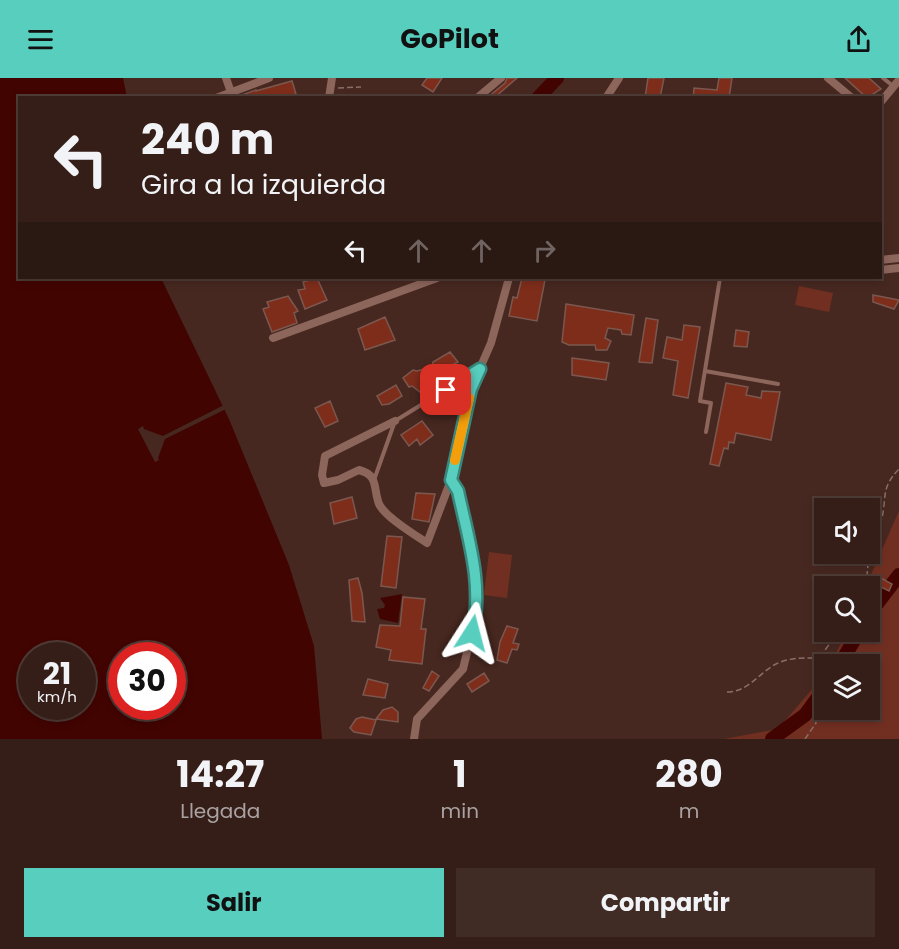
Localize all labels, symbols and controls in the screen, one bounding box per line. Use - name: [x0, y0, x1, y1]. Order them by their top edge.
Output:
- text: GoPilot: [400, 20, 499, 57]
- icon: menu: [24, 23, 57, 56]
- icon: share: [842, 23, 875, 56]
- text: 240 m: [141, 110, 274, 169]
- icon: left: [42, 120, 120, 198]
- text: Gira a la izquierda: [141, 166, 386, 203]
- icon: left: [339, 234, 372, 267]
- icon: ahead: [402, 234, 435, 267]
- icon: ahead: [465, 234, 498, 267]
- icon: right: [528, 234, 561, 267]
- pin: [420, 364, 471, 415]
- icon: arrive: [429, 373, 462, 406]
- map controls: [814, 498, 880, 720]
- button: sound: [814, 498, 880, 564]
- button: search: [814, 576, 880, 642]
- position arrow: [440, 601, 504, 665]
- speed limit sign: 30: [108, 642, 186, 720]
- text: 21: [43, 652, 71, 695]
- button: layers: [814, 654, 880, 720]
- text: km/h: [37, 686, 77, 707]
- text: 14:27: [176, 749, 264, 800]
- text: 1: [453, 749, 467, 800]
- text: 280: [655, 749, 723, 800]
- text: Llegada: [180, 797, 260, 825]
- text: min: [441, 797, 479, 825]
- text: m: [679, 797, 699, 825]
- button: Salir: [24, 868, 444, 937]
- button: Compartir: [456, 868, 875, 937]

